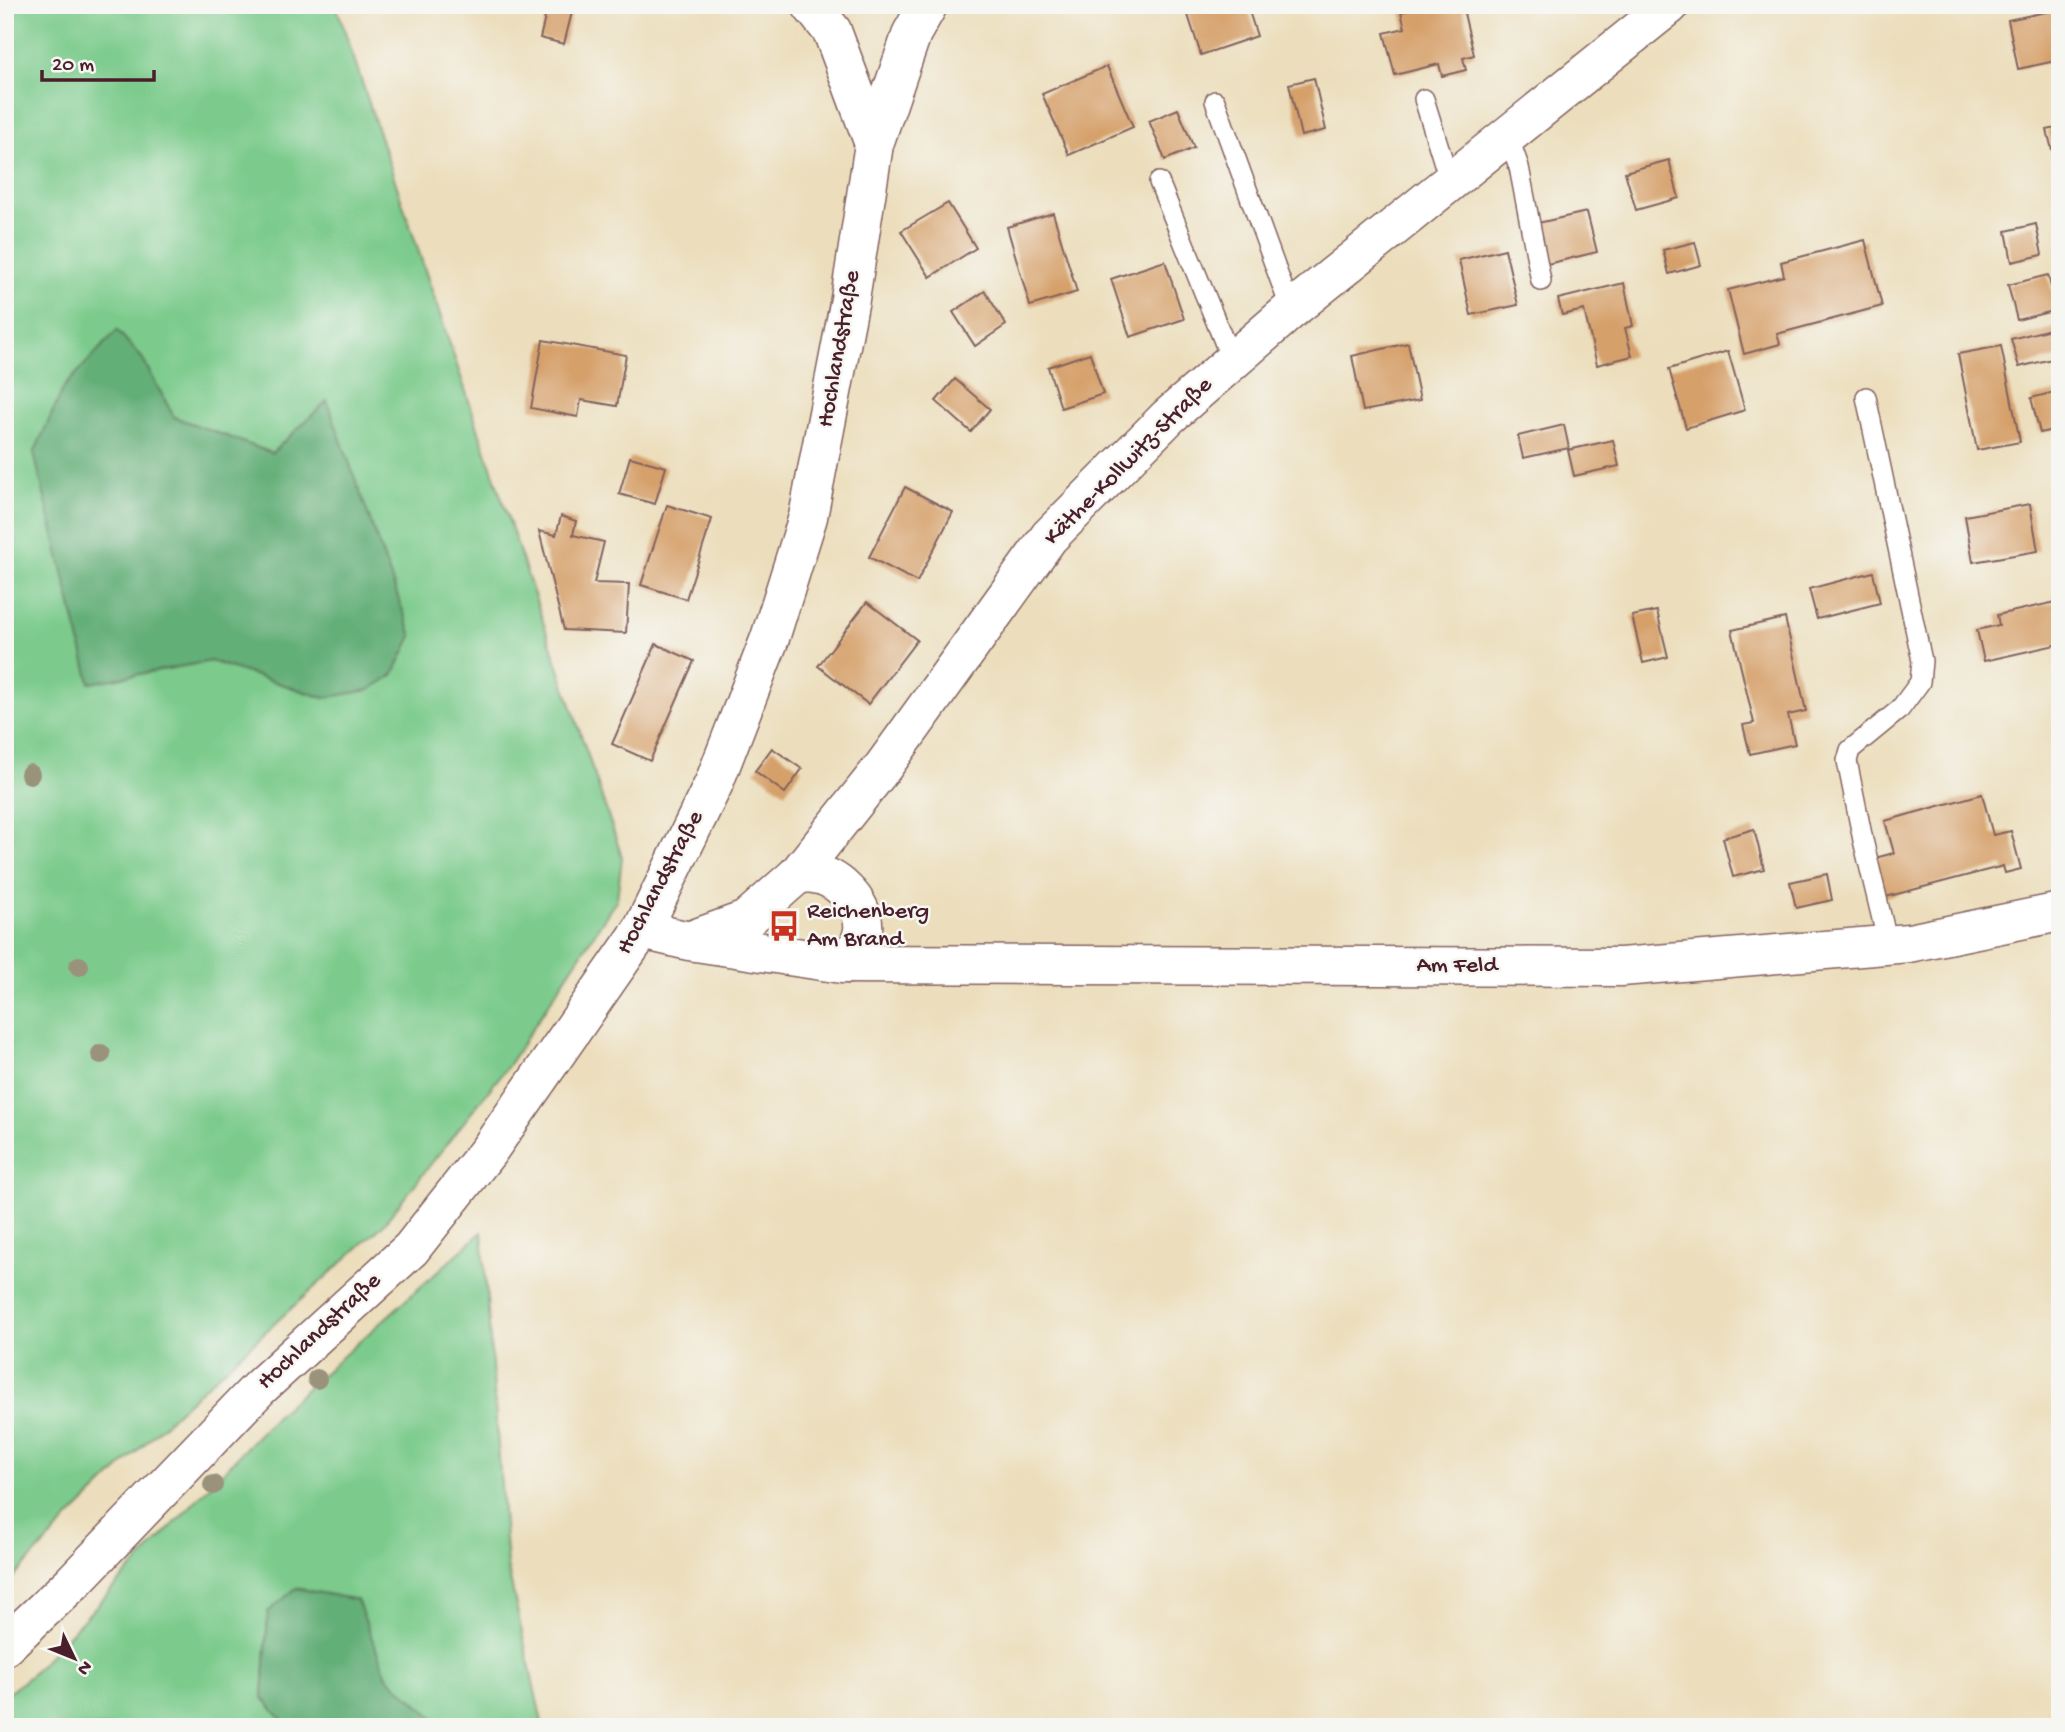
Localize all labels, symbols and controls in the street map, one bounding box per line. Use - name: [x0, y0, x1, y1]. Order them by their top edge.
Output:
- scale bar: [42, 38, 154, 82]
- text: 20 m: [52, 54, 94, 79]
- street label: Hochlandstraße: [812, 268, 868, 430]
- street label: Käthe-Kollwitz-Straße: [1039, 371, 1220, 552]
- street label: Hochlandstraße: [611, 806, 711, 960]
- place label: Reichenberg Am Brand: [807, 898, 929, 955]
- bus stop icon: Reichenberg Am Brand: [767, 909, 801, 943]
- street label: Am Feld: [1417, 952, 1499, 981]
- street label: Hochlandstraße: [252, 1267, 388, 1397]
- north arrow: [38, 1624, 108, 1694]
- text: N: [71, 1655, 97, 1680]

